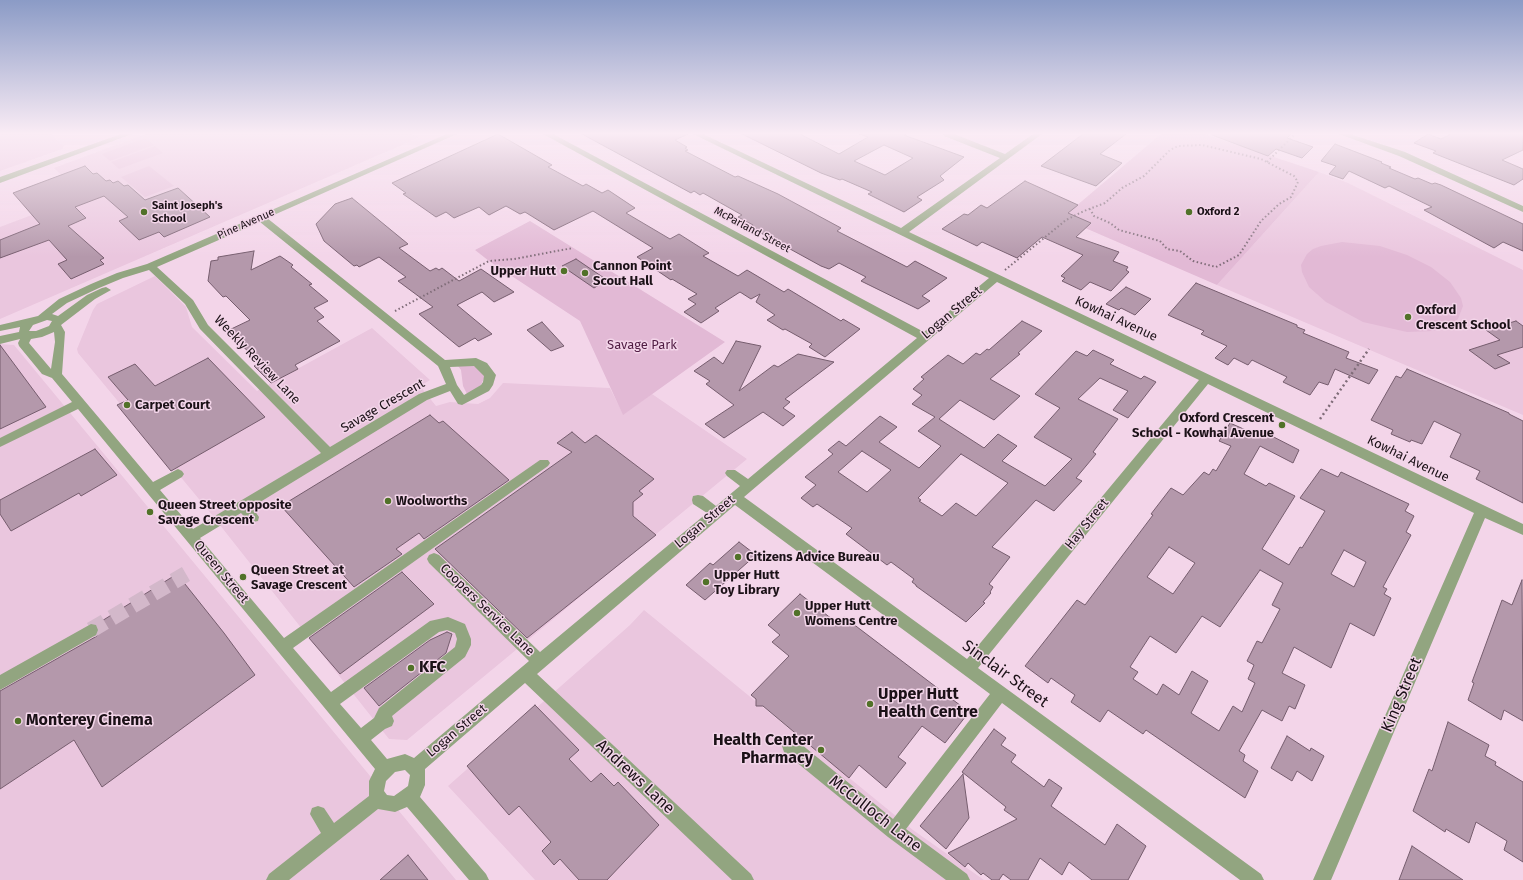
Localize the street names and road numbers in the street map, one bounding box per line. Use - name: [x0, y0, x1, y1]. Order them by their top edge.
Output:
- street label: McParland Street: [711, 204, 793, 256]
- street label: Pine Avenue: [215, 205, 277, 243]
- street label: Logan Street: [919, 283, 985, 343]
- street label: Kowhai Avenue: [1072, 293, 1160, 345]
- street label: Weekly Review Lane: [211, 312, 303, 408]
- street label: Savage Crescent: [338, 376, 428, 436]
- street label: Kowhai Avenue: [1364, 432, 1452, 486]
- street label: Logan Street: [672, 492, 738, 552]
- street label: Hay Street: [1062, 495, 1112, 553]
- street label: Queen Street: [190, 537, 252, 607]
- street label: Coopers Service Lane: [437, 561, 537, 659]
- street label: Sinclair Street: [958, 636, 1052, 712]
- street label: King Street: [1378, 655, 1426, 735]
- street label: Logan Street: [424, 701, 490, 761]
- street label: Andrews Lane: [592, 736, 678, 818]
- street label: McCulloch Lane: [825, 772, 925, 856]

